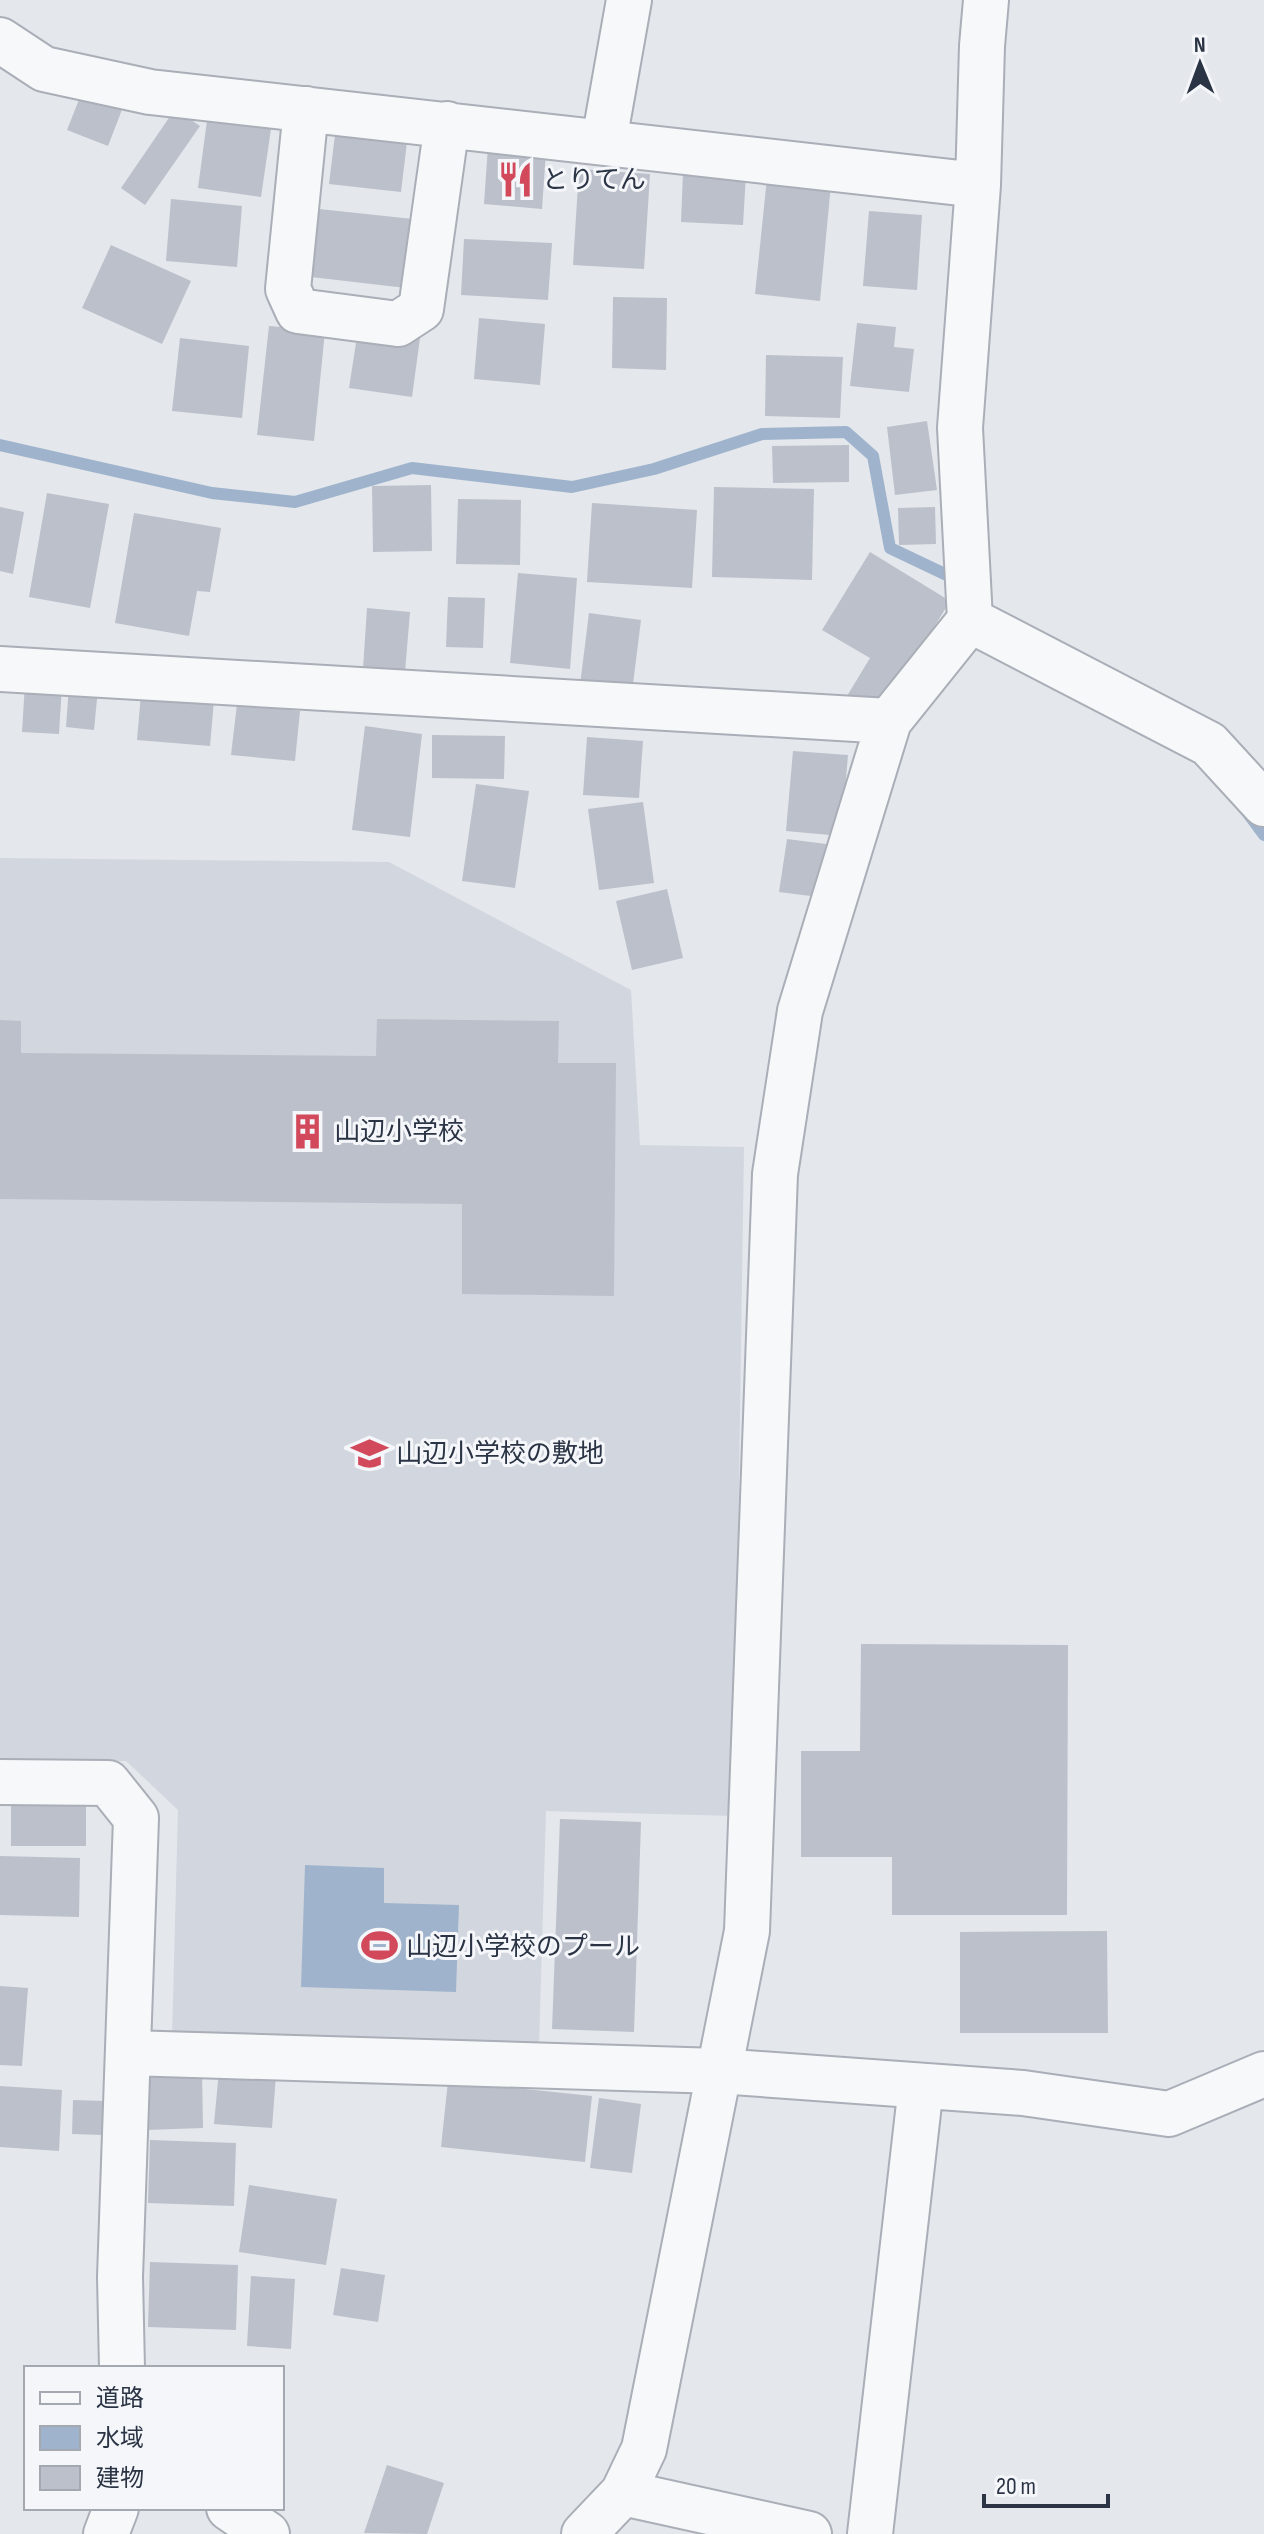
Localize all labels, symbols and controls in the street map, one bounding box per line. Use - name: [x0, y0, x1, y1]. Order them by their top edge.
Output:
- north arrow: [1160, 24, 1240, 104]
- text: N: [1194, 32, 1206, 59]
- restaurant icon: とりてん: [497, 160, 535, 198]
- place label: とりてん: [542, 165, 646, 196]
- building icon: 山辺小学校: [289, 1112, 327, 1150]
- place label: 山辺小学校: [334, 1117, 464, 1148]
- school or university icon: 山辺小学校の敷地: [351, 1434, 389, 1472]
- place label: 山辺小学校の敷地: [396, 1439, 604, 1470]
- sports icon: 山辺小学校のプール: [361, 1927, 399, 1965]
- place label: 山辺小学校のプール: [406, 1932, 640, 1963]
- legend: [24, 2366, 284, 2510]
- text: 道路: [96, 2384, 144, 2413]
- text: 水域: [96, 2424, 144, 2453]
- scale bar: [984, 2458, 1108, 2508]
- text: 建物: [96, 2464, 144, 2493]
- text: 20 m: [996, 2472, 1036, 2501]

